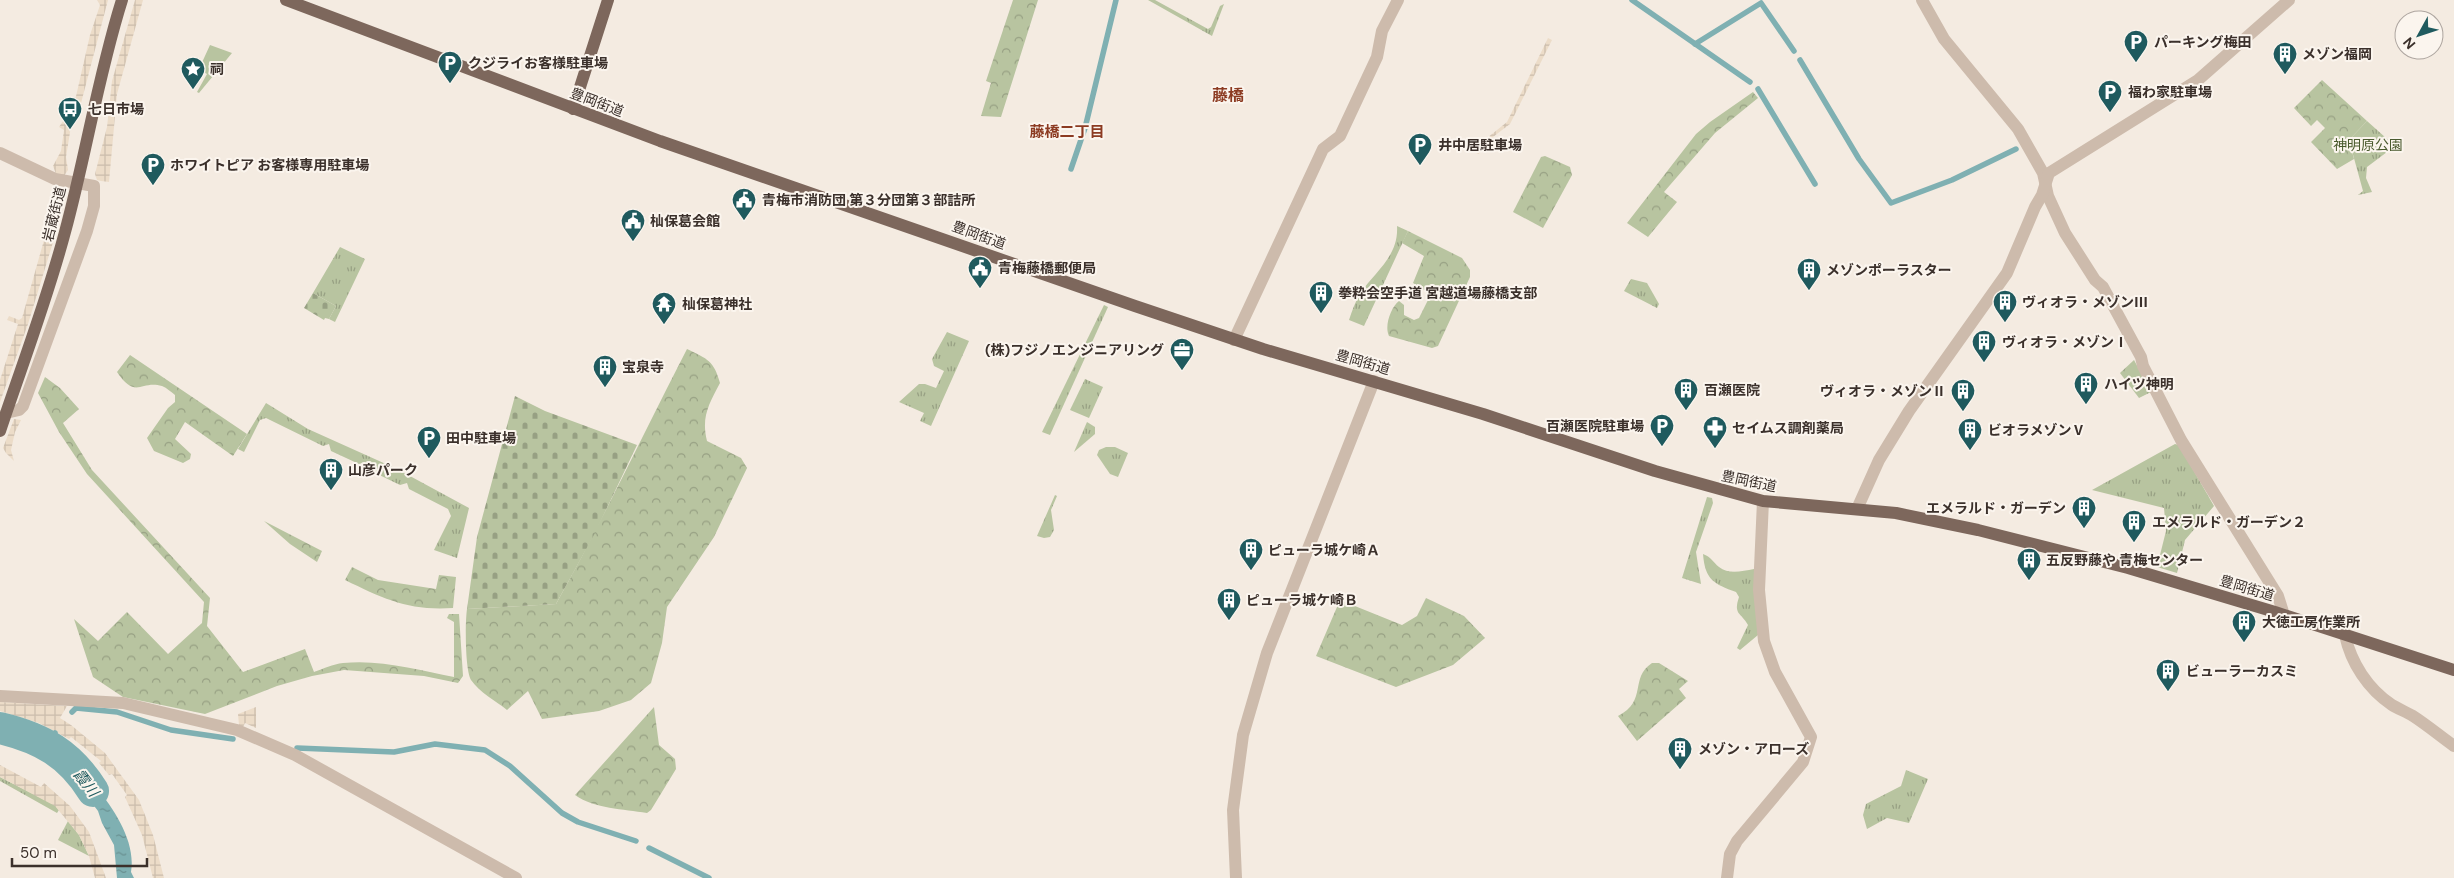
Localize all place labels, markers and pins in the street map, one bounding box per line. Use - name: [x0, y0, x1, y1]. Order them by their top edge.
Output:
- parking icon: パーキング梅田: [2123, 29, 2149, 63]
- place label: パーキング梅田: [2154, 33, 2252, 51]
- building icon: メゾン福岡: [2272, 41, 2298, 75]
- place label: メゾン福岡: [2302, 45, 2372, 63]
- parking icon: クジライお客様駐車場: [437, 50, 463, 84]
- place label: クジライお客様駐車場: [468, 54, 608, 72]
- place icon: 祠: [180, 56, 206, 90]
- place label: 祠: [210, 60, 224, 78]
- parking icon: 福わ家駐車場: [2097, 79, 2123, 113]
- place label: 福わ家駐車場: [2128, 83, 2212, 101]
- bus stop icon: 七日市場: [57, 96, 83, 130]
- place label: 七日市場: [88, 100, 144, 118]
- parking icon: 井中居駐車場: [1407, 132, 1433, 166]
- place label: 井中居駐車場: [1438, 136, 1522, 154]
- parking icon: ホワイトピア お客様専用駐車場: [140, 152, 166, 186]
- place label: ホワイトピア お客様専用駐車場: [170, 156, 369, 174]
- public building icon: 青梅市消防団 第３分団第３部詰所: [731, 187, 757, 221]
- place label: 青梅市消防団 第３分団第３部詰所: [762, 191, 975, 209]
- public building icon: 杣保葛会館: [620, 208, 646, 242]
- place label: 杣保葛会館: [650, 212, 720, 230]
- public building icon: 青梅藤橋郵便局: [967, 255, 993, 289]
- building icon: メゾンポーラスター: [1796, 257, 1822, 291]
- place label: 青梅藤橋郵便局: [998, 259, 1096, 277]
- place label: メゾンポーラスター: [1826, 261, 1952, 279]
- building icon: 拳粋会空手道 宮越道場藤橋支部: [1308, 280, 1334, 314]
- place label: 拳粋会空手道 宮越道場藤橋支部: [1338, 284, 1537, 302]
- building icon: ヴィオラ・メゾンⅢ: [1992, 289, 2018, 323]
- temple icon: 杣保葛神社: [651, 291, 677, 325]
- place label: ヴィオラ・メゾンⅢ: [2022, 293, 2148, 311]
- place label: 杣保葛神社: [682, 295, 752, 313]
- building icon: ヴィオラ・メゾンⅠ: [1971, 329, 1997, 363]
- place label: ヴィオラ・メゾンⅠ: [2002, 333, 2128, 351]
- office icon: (株)フジノエンジニアリング: [1169, 337, 1195, 371]
- place label: (株)フジノエンジニアリング: [985, 341, 1164, 359]
- building icon: 宝泉寺: [592, 354, 618, 388]
- place label: 宝泉寺: [622, 358, 664, 376]
- building icon: ハイツ神明: [2073, 371, 2099, 405]
- place label: ハイツ神明: [2104, 375, 2174, 393]
- building icon: 百瀬医院: [1673, 377, 1699, 411]
- building icon: ヴィオラ・メゾンⅡ: [1950, 378, 1976, 412]
- place label: 百瀬医院: [1704, 381, 1760, 399]
- place label: ヴィオラ・メゾンⅡ: [1820, 382, 1946, 400]
- parking icon: 百瀬医院駐車場: [1649, 413, 1675, 447]
- pharmacy icon: セイムス調剤薬局: [1702, 415, 1728, 449]
- place label: 百瀬医院駐車場: [1546, 417, 1644, 435]
- building icon: ビオラメゾンⅤ: [1957, 417, 1983, 451]
- place label: セイムス調剤薬局: [1732, 419, 1844, 437]
- place label: ビオラメゾンⅤ: [1988, 421, 2086, 439]
- parking icon: 田中駐車場: [416, 425, 442, 459]
- place label: 田中駐車場: [446, 429, 516, 447]
- building icon: 山彦パーク: [318, 457, 344, 491]
- place label: 山彦パーク: [348, 461, 418, 479]
- building icon: エメラルド・ガーデン: [2071, 495, 2097, 529]
- place label: エメラルド・ガーデン: [1926, 499, 2066, 517]
- building icon: エメラルド・ガーデン２: [2121, 509, 2147, 543]
- place label: エメラルド・ガーデン２: [2152, 513, 2306, 531]
- building icon: ピューラ城ケ崎Ａ: [1238, 537, 1264, 571]
- place label: ピューラ城ケ崎Ａ: [1268, 541, 1380, 559]
- building icon: 五反野藤や 青梅センター: [2016, 547, 2042, 581]
- place label: 五反野藤や 青梅センター: [2046, 551, 2203, 569]
- building icon: ピューラ城ケ崎Ｂ: [1216, 587, 1242, 621]
- place label: ピューラ城ケ崎Ｂ: [1246, 591, 1358, 609]
- building icon: 大徳工房作業所: [2231, 609, 2257, 643]
- place label: 大徳工房作業所: [2262, 613, 2360, 631]
- building icon: ビューラーカスミ: [2155, 658, 2181, 692]
- place label: ビューラーカスミ: [2186, 662, 2298, 680]
- building icon: メゾン・アローズ: [1667, 736, 1693, 770]
- place label: メゾン・アローズ: [1698, 740, 1809, 758]

